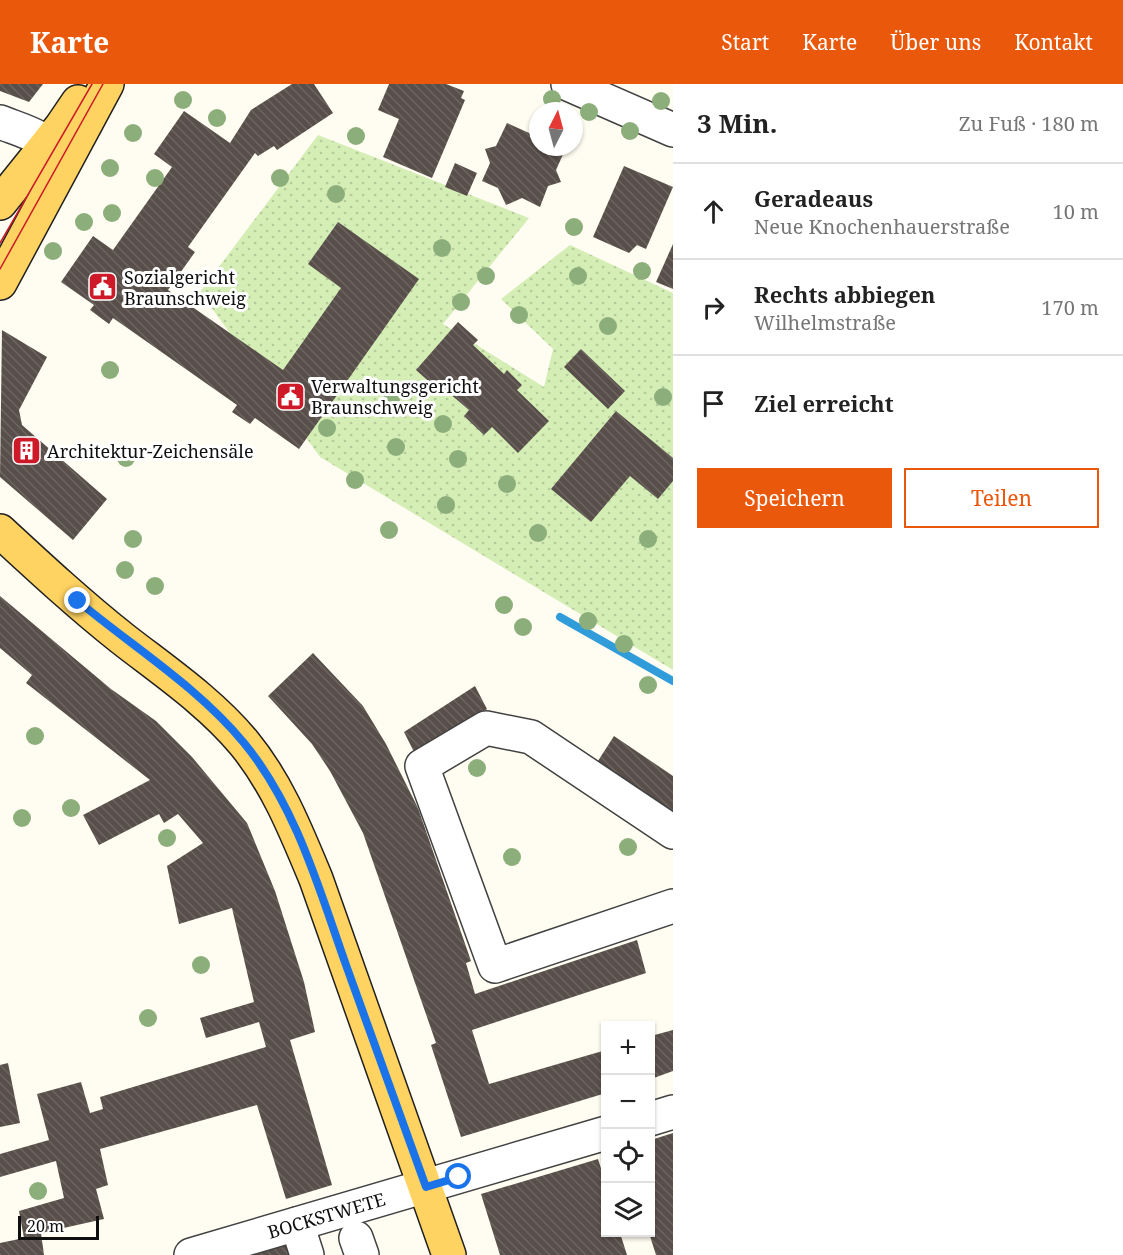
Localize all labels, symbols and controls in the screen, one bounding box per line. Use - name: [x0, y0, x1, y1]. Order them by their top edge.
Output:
- text: Karte: [30, 23, 109, 61]
- text: Start: [721, 28, 769, 56]
- text: Karte: [802, 28, 857, 56]
- text: Über uns: [890, 28, 981, 56]
- text: Kontakt: [1014, 28, 1093, 56]
- north arrow: [529, 102, 583, 156]
- text: 3 Min.: [697, 105, 777, 141]
- text: Zu Fuß · 180 m: [959, 110, 1099, 137]
- text: Geradeaus: [754, 183, 873, 213]
- icon: ahead: [697, 195, 730, 228]
- text: 10 m: [1053, 198, 1099, 225]
- text: Neue Knochenhauerstraße: [754, 213, 1010, 240]
- place label: Sozialgericht Braunschweig: [124, 265, 246, 310]
- public building icon: Sozialgericht Braunschweig: [87, 271, 119, 303]
- text: Rechts abbiegen: [754, 279, 935, 309]
- icon: right: [697, 291, 730, 324]
- text: 170 m: [1041, 294, 1099, 321]
- text: Wilhelmstraße: [754, 309, 896, 336]
- place label: Verwaltungsgericht Braunschweig: [311, 374, 479, 419]
- public building icon: Verwaltungsgericht Braunschweig: [274, 380, 306, 412]
- icon: arrive: [697, 387, 730, 420]
- text: Ziel erreicht: [754, 388, 894, 418]
- building icon: Architektur-Zeichensäle: [10, 435, 42, 467]
- place label: Architektur-Zeichensäle: [47, 439, 254, 463]
- button: Speichern: [697, 468, 892, 528]
- button: Teilen: [904, 468, 1099, 528]
- route end: [64, 587, 90, 613]
- map controls: [601, 1021, 655, 1237]
- button: +: [601, 1021, 655, 1075]
- button: −: [601, 1075, 655, 1129]
- button: locate: [601, 1129, 655, 1183]
- route start: [445, 1163, 471, 1189]
- button: layers: [601, 1183, 655, 1237]
- street label: BOCKSTWETE: [265, 1187, 388, 1244]
- scale bar: [18, 1213, 99, 1240]
- text: 20 m: [27, 1215, 64, 1237]

